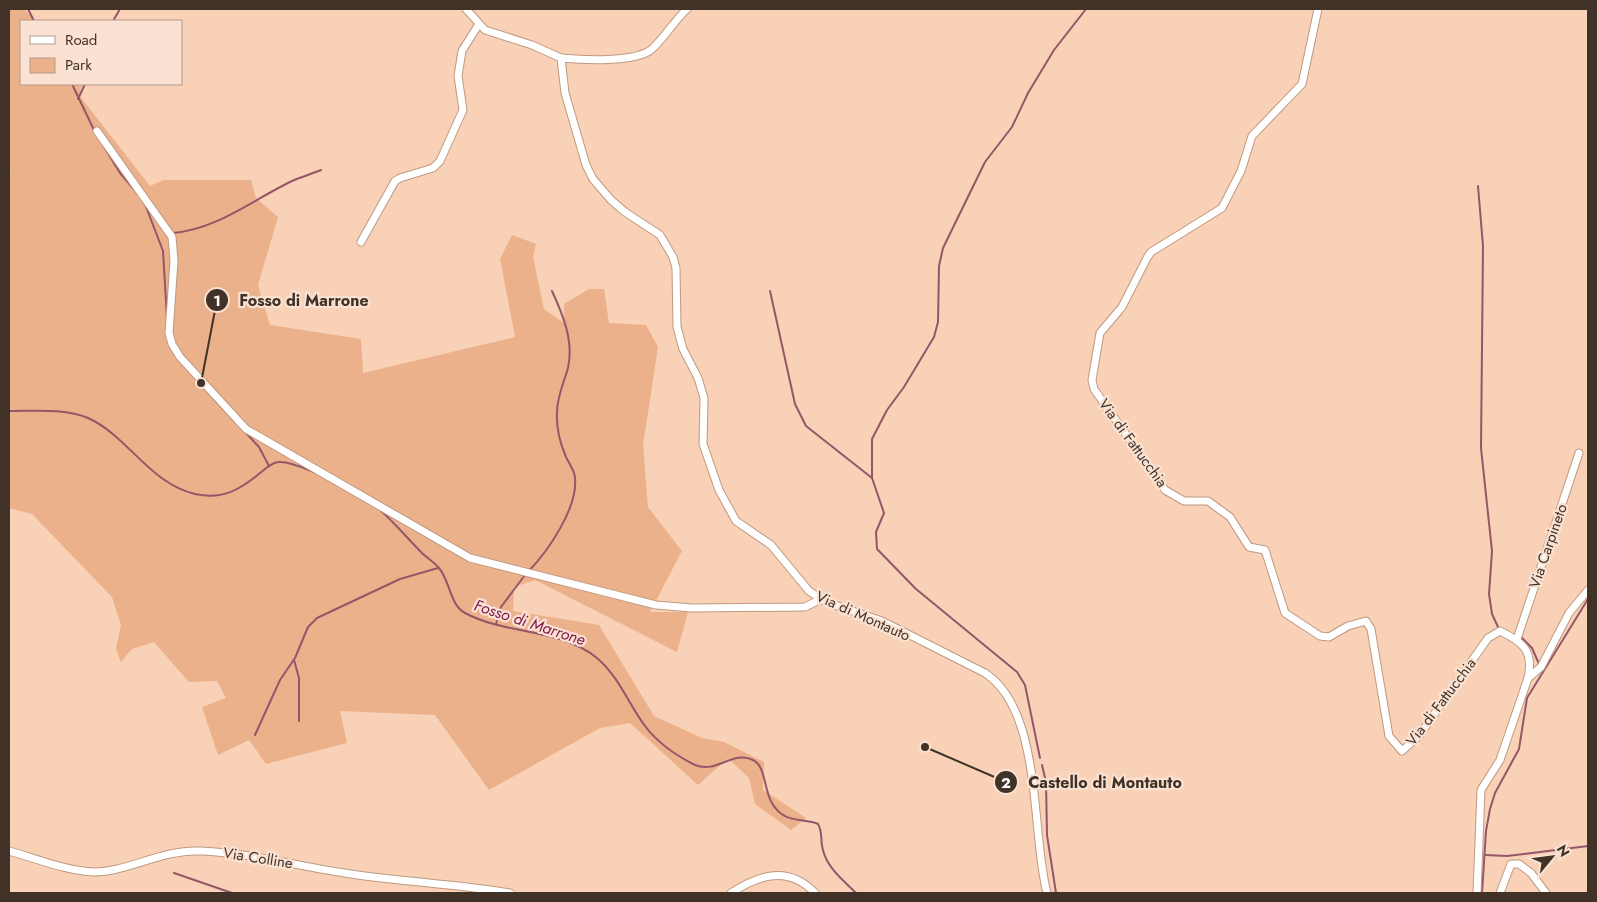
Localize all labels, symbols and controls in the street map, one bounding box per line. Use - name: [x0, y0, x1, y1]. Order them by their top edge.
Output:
- legend: [20, 20, 182, 85]
- text: Road: [65, 29, 97, 51]
- text: Park: [65, 54, 92, 76]
- callout: Fosso di Marrone: [205, 285, 379, 316]
- text: Fosso di Marrone: [239, 289, 369, 312]
- text: 1: [213, 290, 221, 312]
- street label: Via di Fattucchia: [1093, 394, 1173, 492]
- street label: Via Carpineto: [1523, 501, 1573, 591]
- street label: Via di Montauto: [812, 585, 914, 647]
- water label: Fosso di Marrone: [471, 594, 588, 651]
- street label: Via di Fattucchia: [1401, 653, 1481, 751]
- callout: Castello di Montauto: [993, 767, 1192, 798]
- text: Castello di Montauto: [1028, 771, 1182, 794]
- text: 2: [1001, 772, 1011, 794]
- north arrow: [1527, 832, 1577, 882]
- text: N: [1552, 841, 1575, 860]
- street label: Via Colline: [222, 842, 295, 874]

